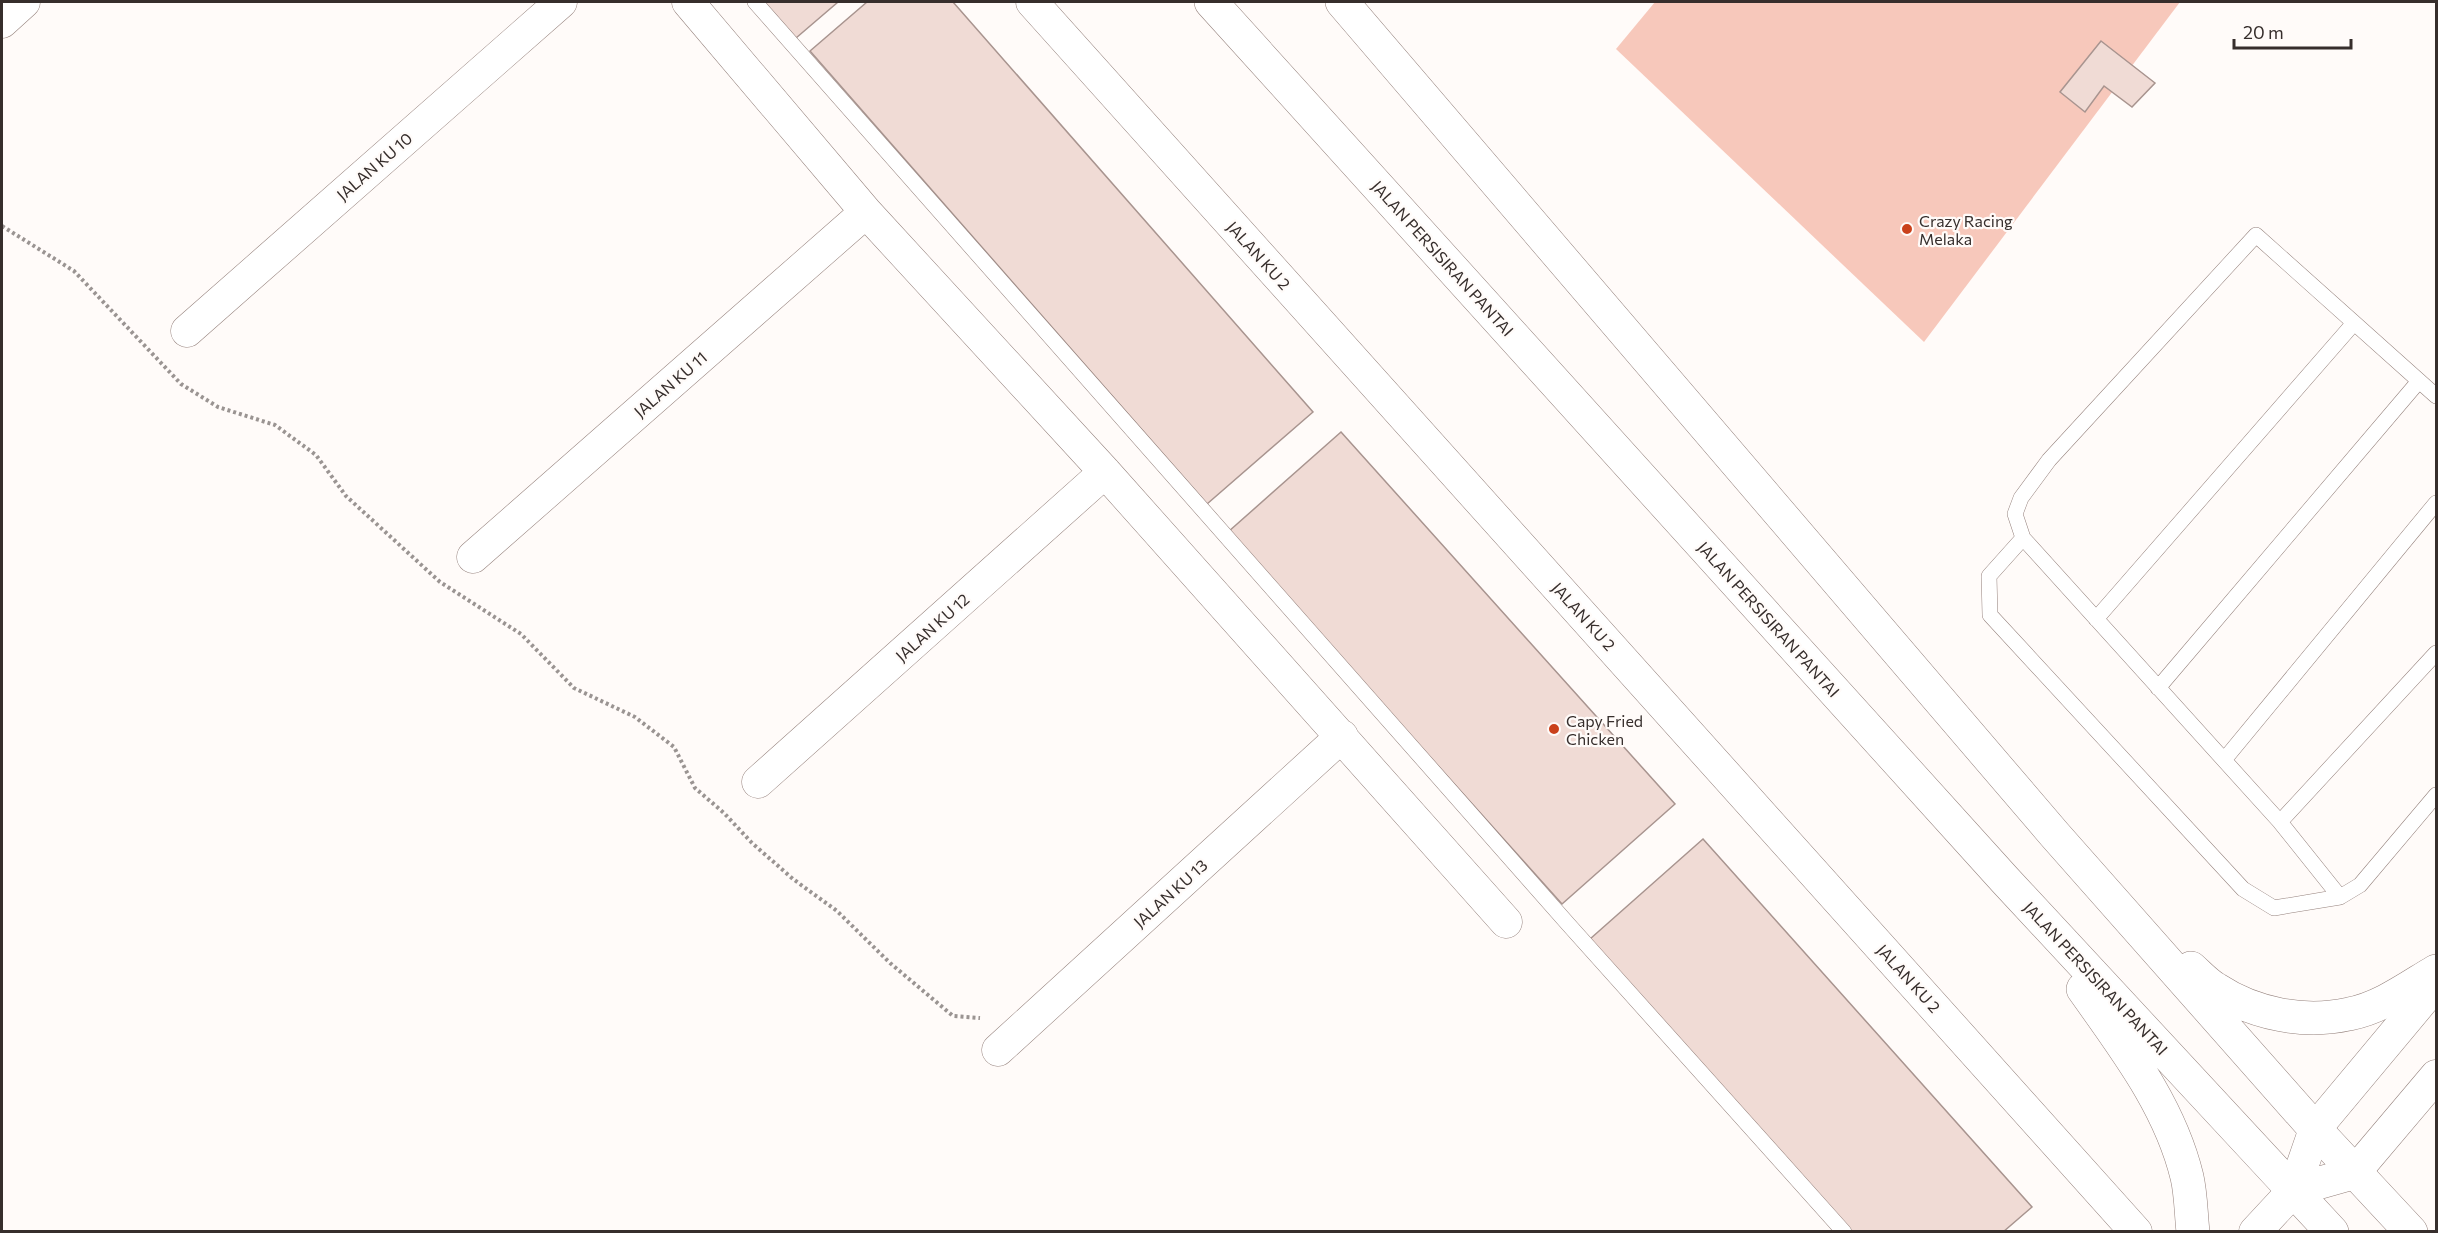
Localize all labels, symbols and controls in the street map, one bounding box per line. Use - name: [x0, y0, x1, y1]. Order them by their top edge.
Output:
- scale bar: [2234, 12, 2351, 50]
- text: 20 m: [2243, 21, 2284, 43]
- street label: JALAN KU 10: [332, 128, 416, 204]
- street label: JALAN PERSISIRAN PANTAI: [1368, 176, 1518, 340]
- place label: Crazy Racing Melaka: [1919, 211, 2013, 248]
- street label: JALAN KU 2: [1223, 217, 1295, 293]
- marker: Crazy Racing Melaka: [1900, 222, 1914, 236]
- street label: JALAN KU 11: [630, 347, 710, 421]
- street label: JALAN PERSISIRAN PANTAI: [1694, 537, 1844, 701]
- street label: JALAN KU 2: [1548, 578, 1620, 654]
- street label: JALAN KU 12: [891, 589, 973, 665]
- place label: Capy Fried Chicken: [1566, 711, 1643, 748]
- marker: Capy Fried Chicken: [1547, 722, 1561, 736]
- street label: JALAN KU 13: [1129, 855, 1211, 931]
- street label: JALAN PERSISIRAN PANTAI: [2020, 897, 2172, 1059]
- street label: JALAN KU 2: [1873, 940, 1945, 1016]

